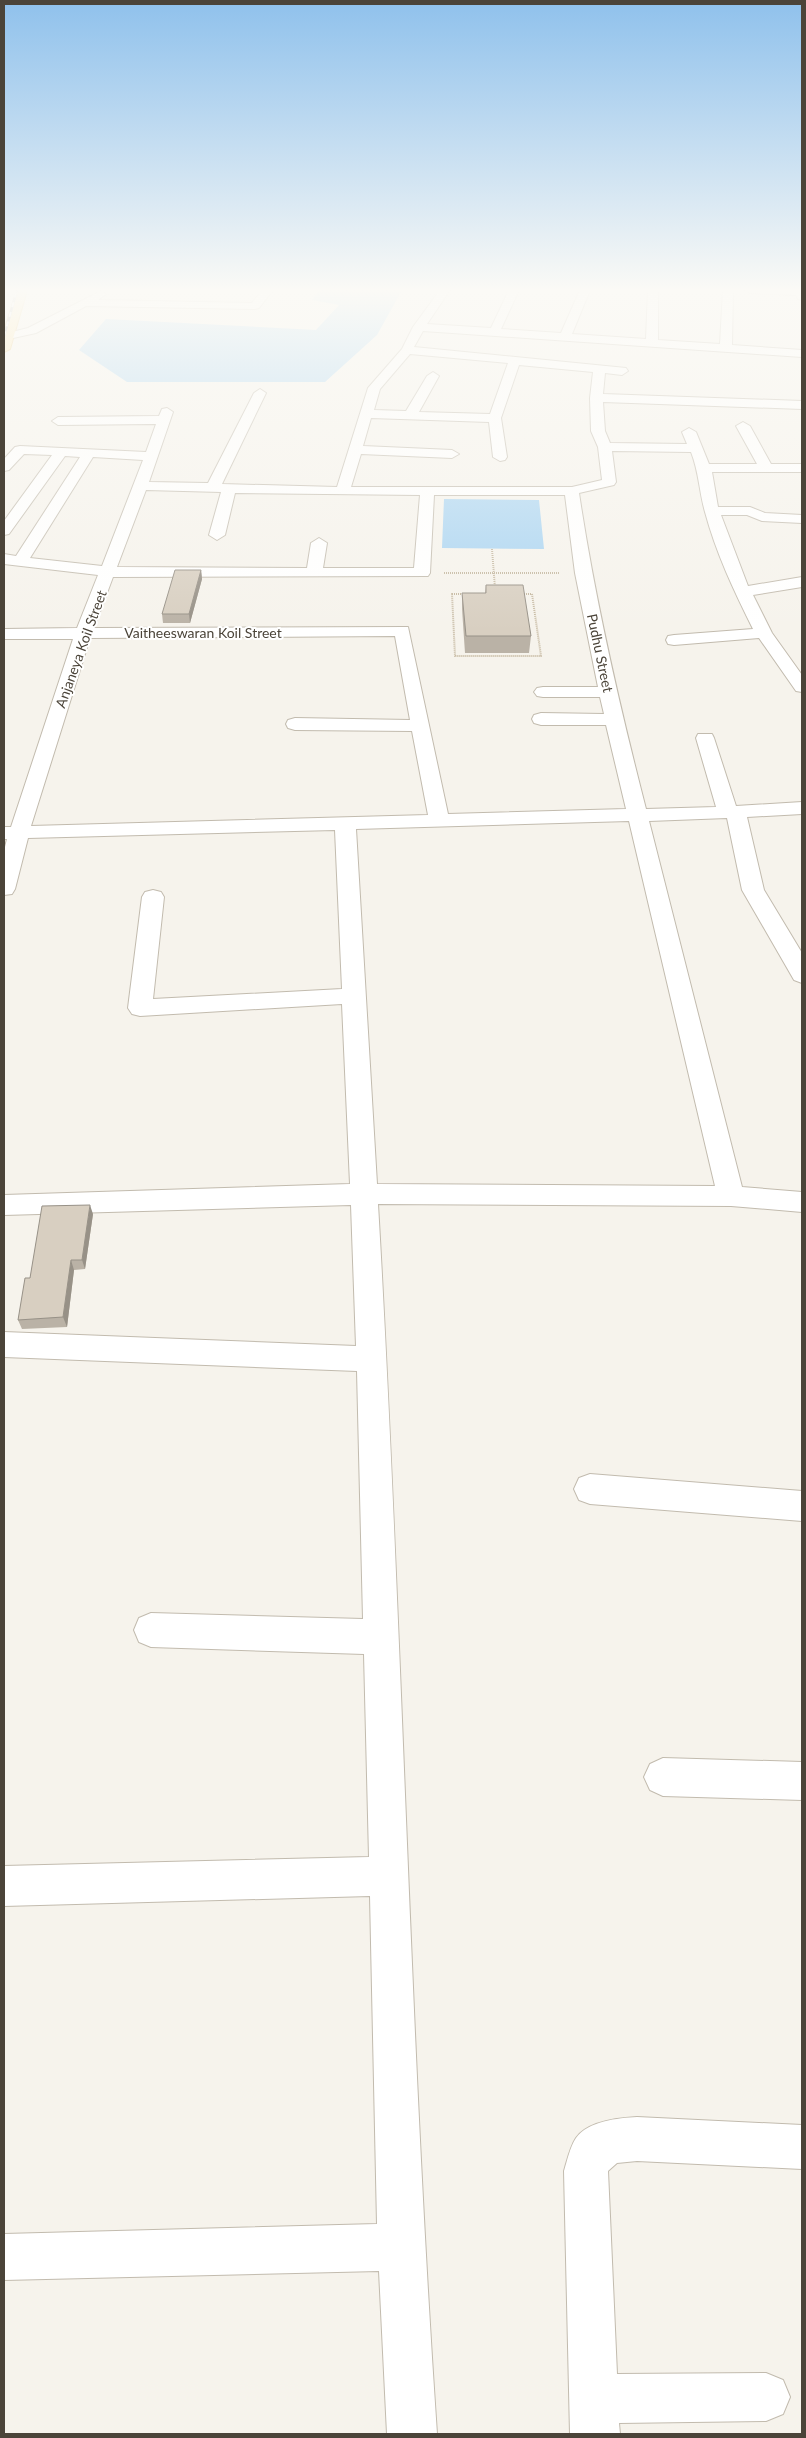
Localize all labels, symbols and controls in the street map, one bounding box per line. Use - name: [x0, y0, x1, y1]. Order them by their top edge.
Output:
- street label: Anjaneya Koil Street: [51, 588, 110, 710]
- street label: Pudhu Street: [584, 612, 617, 694]
- street label: Vaitheeswaran Koil Street: [124, 624, 282, 641]

